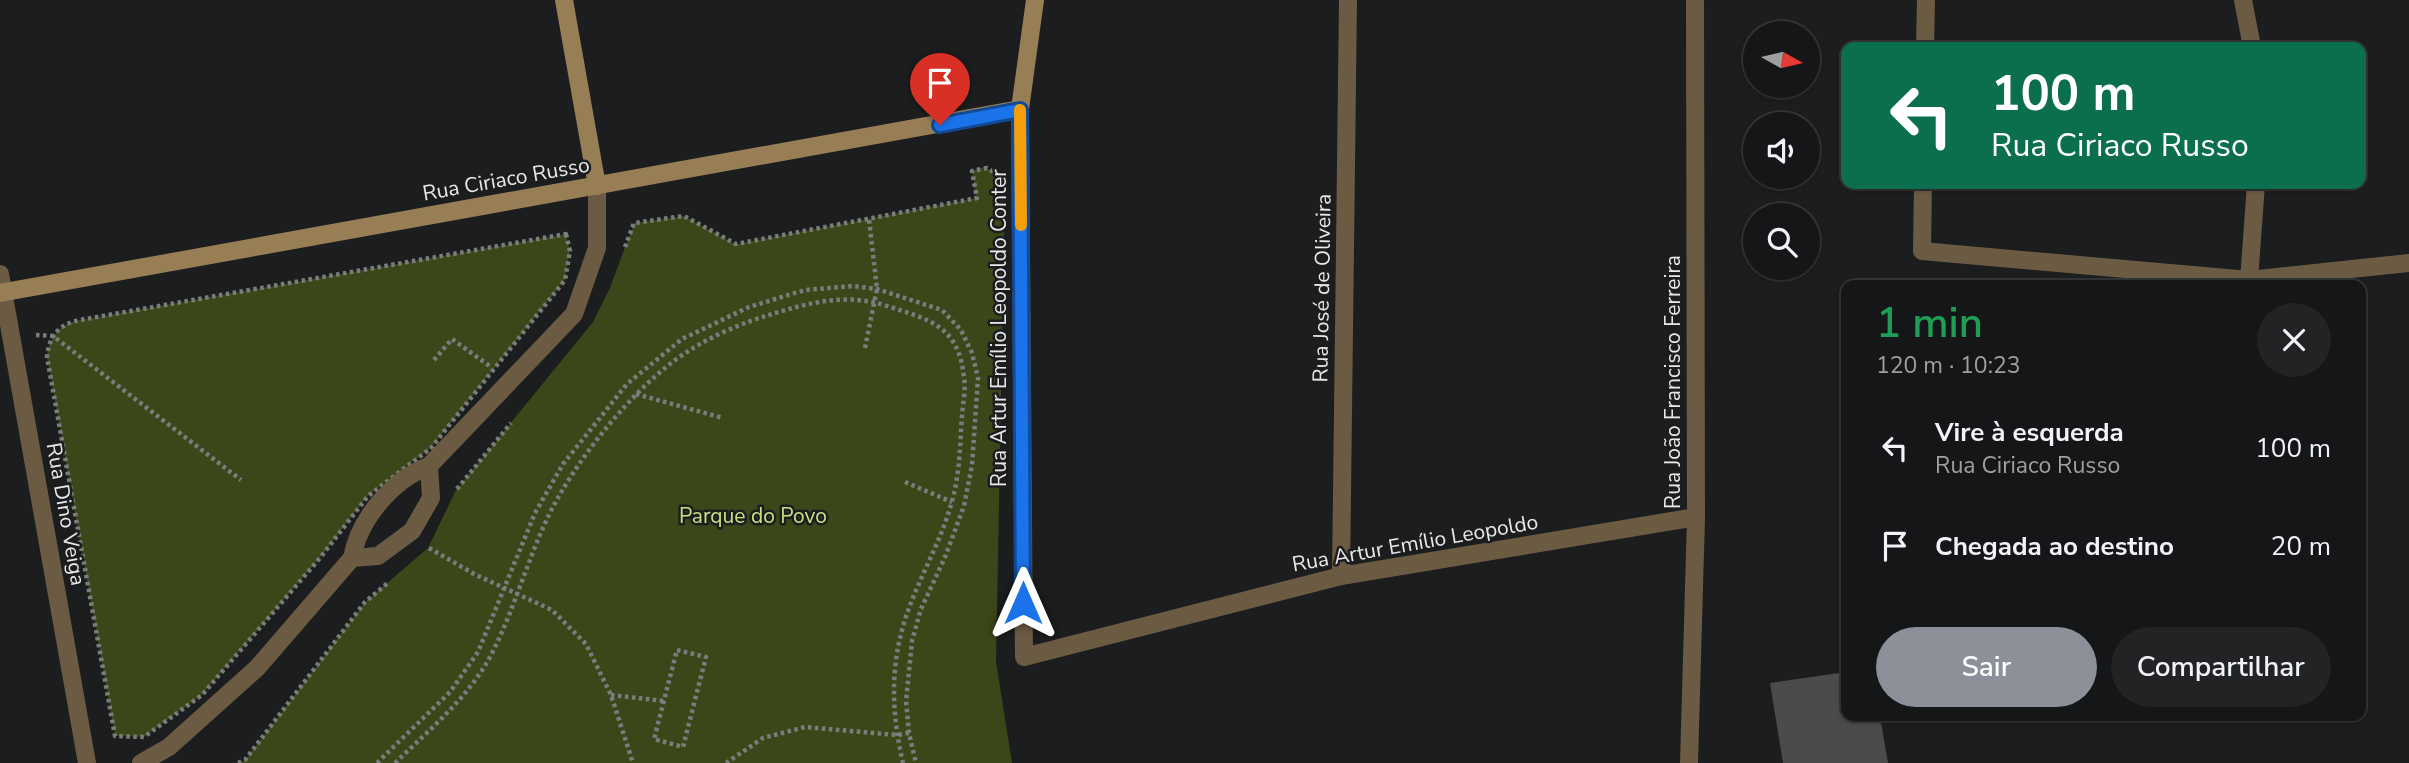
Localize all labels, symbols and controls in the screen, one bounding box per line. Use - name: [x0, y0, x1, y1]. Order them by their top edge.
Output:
- north arrow: [1743, 21, 1820, 98]
- map controls: [1743, 21, 1820, 280]
- pin: [910, 53, 970, 125]
- text: 100 m: [1991, 60, 2135, 127]
- icon: arrive: [921, 64, 959, 102]
- icon: left: [1876, 70, 1967, 161]
- button: sound: [1743, 112, 1820, 189]
- text: Rua Ciriaco Russo: [1991, 124, 2249, 167]
- street label: Rua Ciriaco Russo: [420, 151, 592, 207]
- street label: Rua Artur Emílio Leopoldo Conter: [985, 169, 1013, 487]
- street label: Rua José de Oliveira: [1306, 193, 1338, 383]
- button: search: [1743, 203, 1820, 280]
- street label: Rua João Francisco Ferreira: [1659, 255, 1687, 509]
- text: 1 min: [1876, 295, 1983, 352]
- button: close: [2257, 303, 2331, 377]
- text: 120 m · 10:23: [1876, 350, 2021, 381]
- text: Vire à esquerda: [1935, 415, 2124, 450]
- icon: left: [1876, 429, 1914, 467]
- text: 100 m: [2255, 431, 2331, 466]
- street label: Rua Dino Veiga: [40, 440, 92, 588]
- text: Rua Ciriaco Russo: [1935, 450, 2120, 481]
- park label: Parque do Povo: [679, 502, 827, 530]
- street label: Rua Artur Emílio Leopoldo: [1290, 508, 1540, 578]
- icon: arrive: [1876, 527, 1914, 565]
- text: Chegada ao destino: [1935, 529, 2174, 564]
- text: 20 m: [2271, 529, 2331, 564]
- position arrow: [986, 566, 1060, 640]
- button: Sair: [1876, 627, 2097, 707]
- button: Compartilhar: [2111, 627, 2331, 707]

